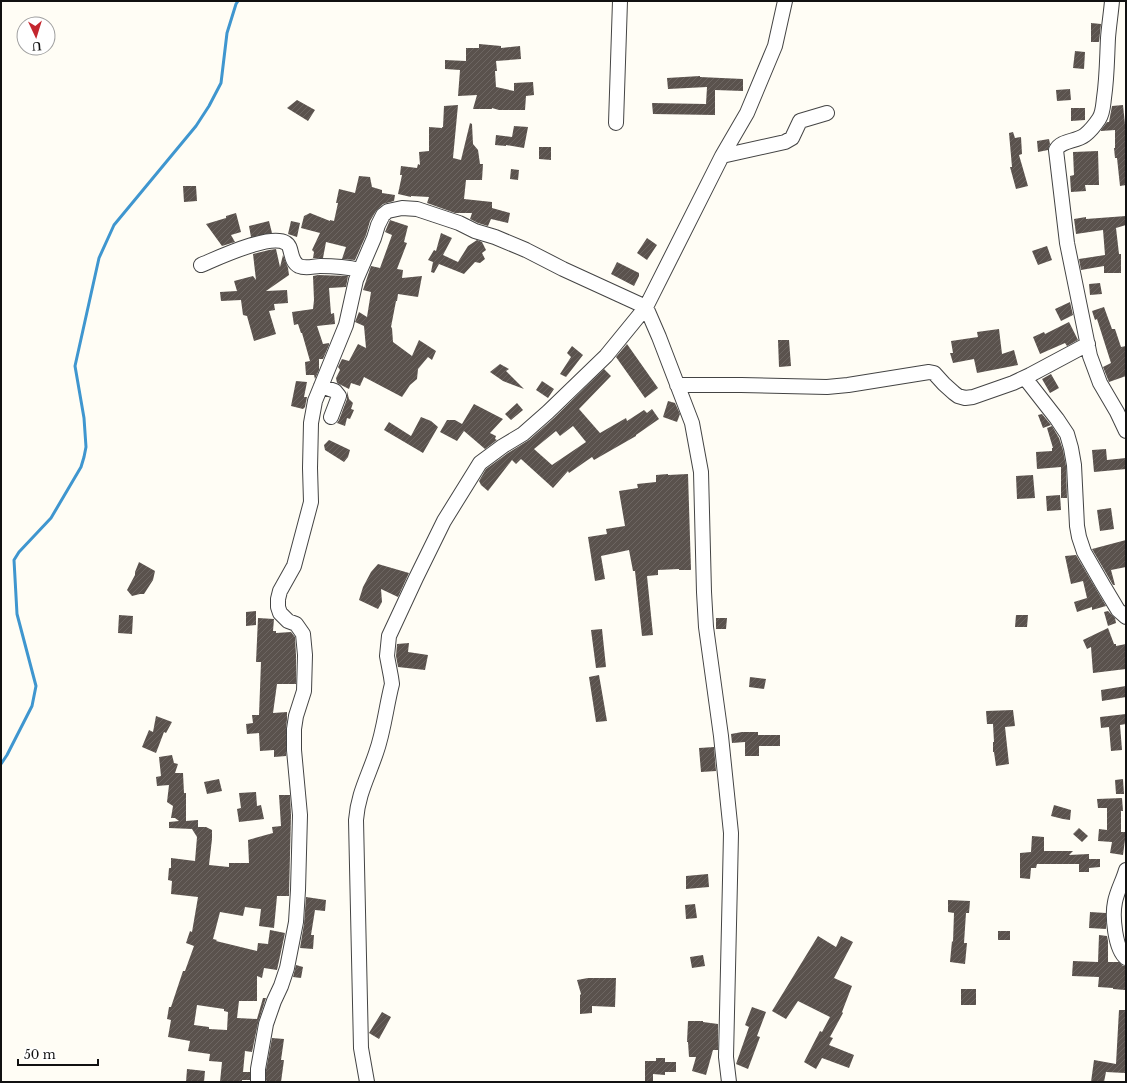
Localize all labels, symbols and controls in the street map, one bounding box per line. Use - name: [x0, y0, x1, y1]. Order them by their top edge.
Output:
- north arrow: [16, 16, 56, 56]
- text: U: [31, 39, 42, 53]
- scale bar: [18, 1041, 98, 1067]
- text: 50 m: [24, 1047, 56, 1062]

